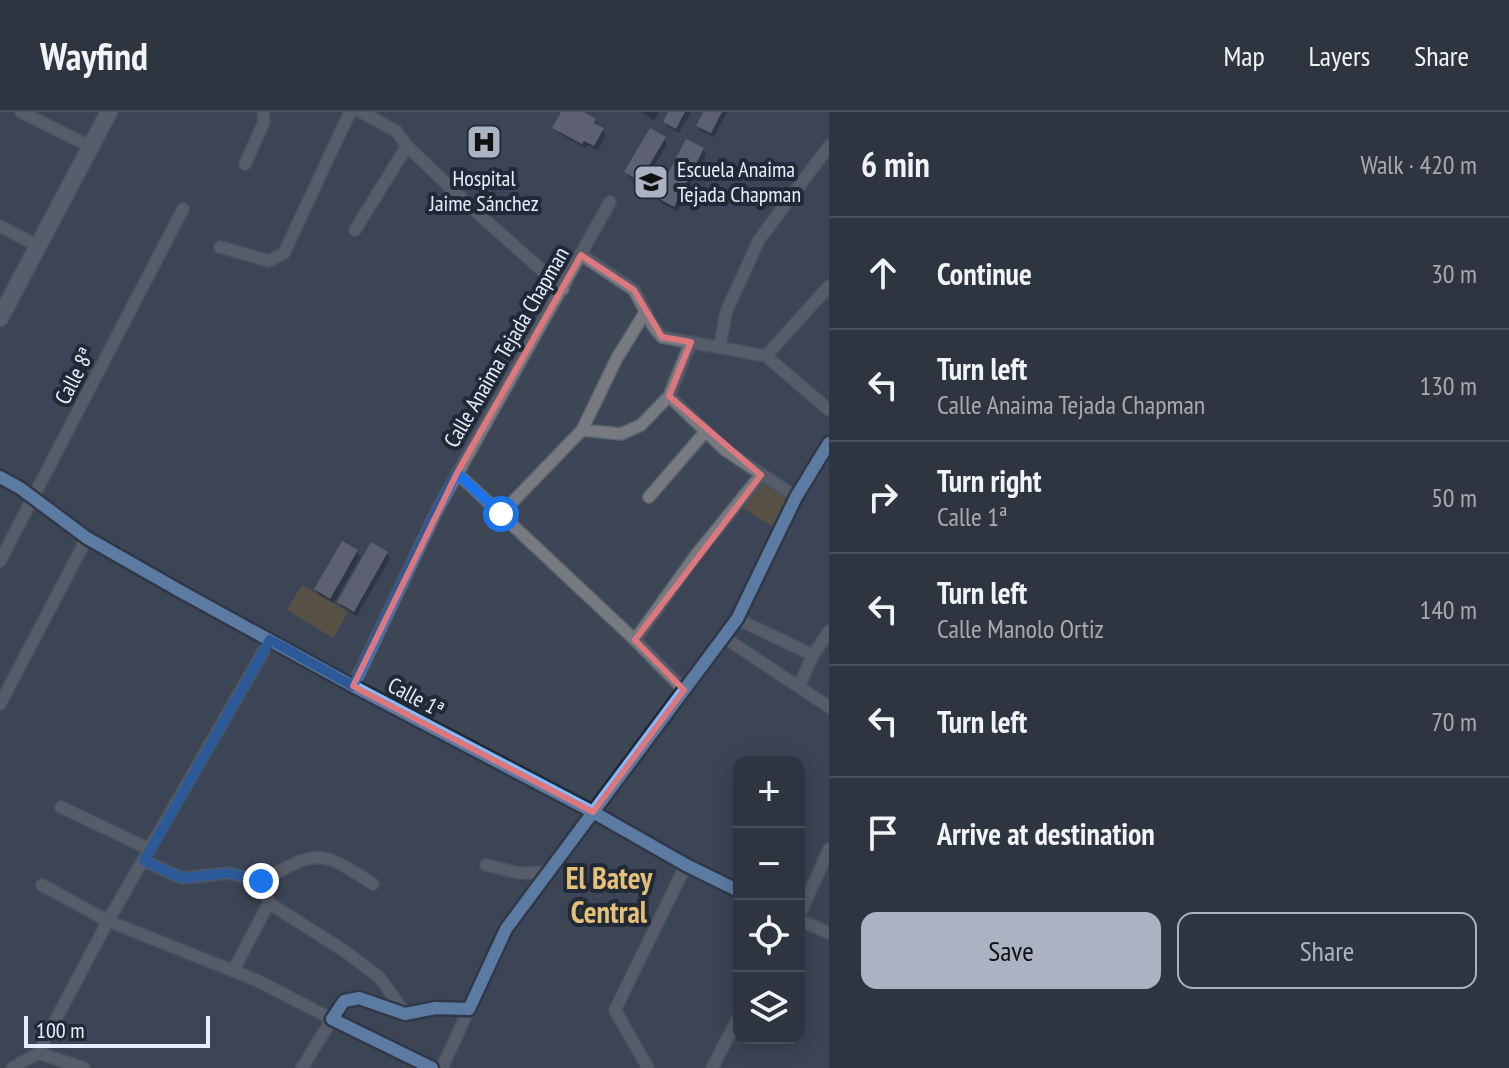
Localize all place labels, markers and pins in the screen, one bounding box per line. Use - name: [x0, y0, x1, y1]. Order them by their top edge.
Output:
- hospital icon: Hospital Jaime Sánchez: [465, 123, 503, 161]
- place label: Escuela Anaima Tejada Chapman: [677, 155, 801, 208]
- school or university icon: Escuela Anaima Tejada Chapman: [632, 163, 670, 201]
- place label: Hospital Jaime Sánchez: [428, 164, 539, 217]

